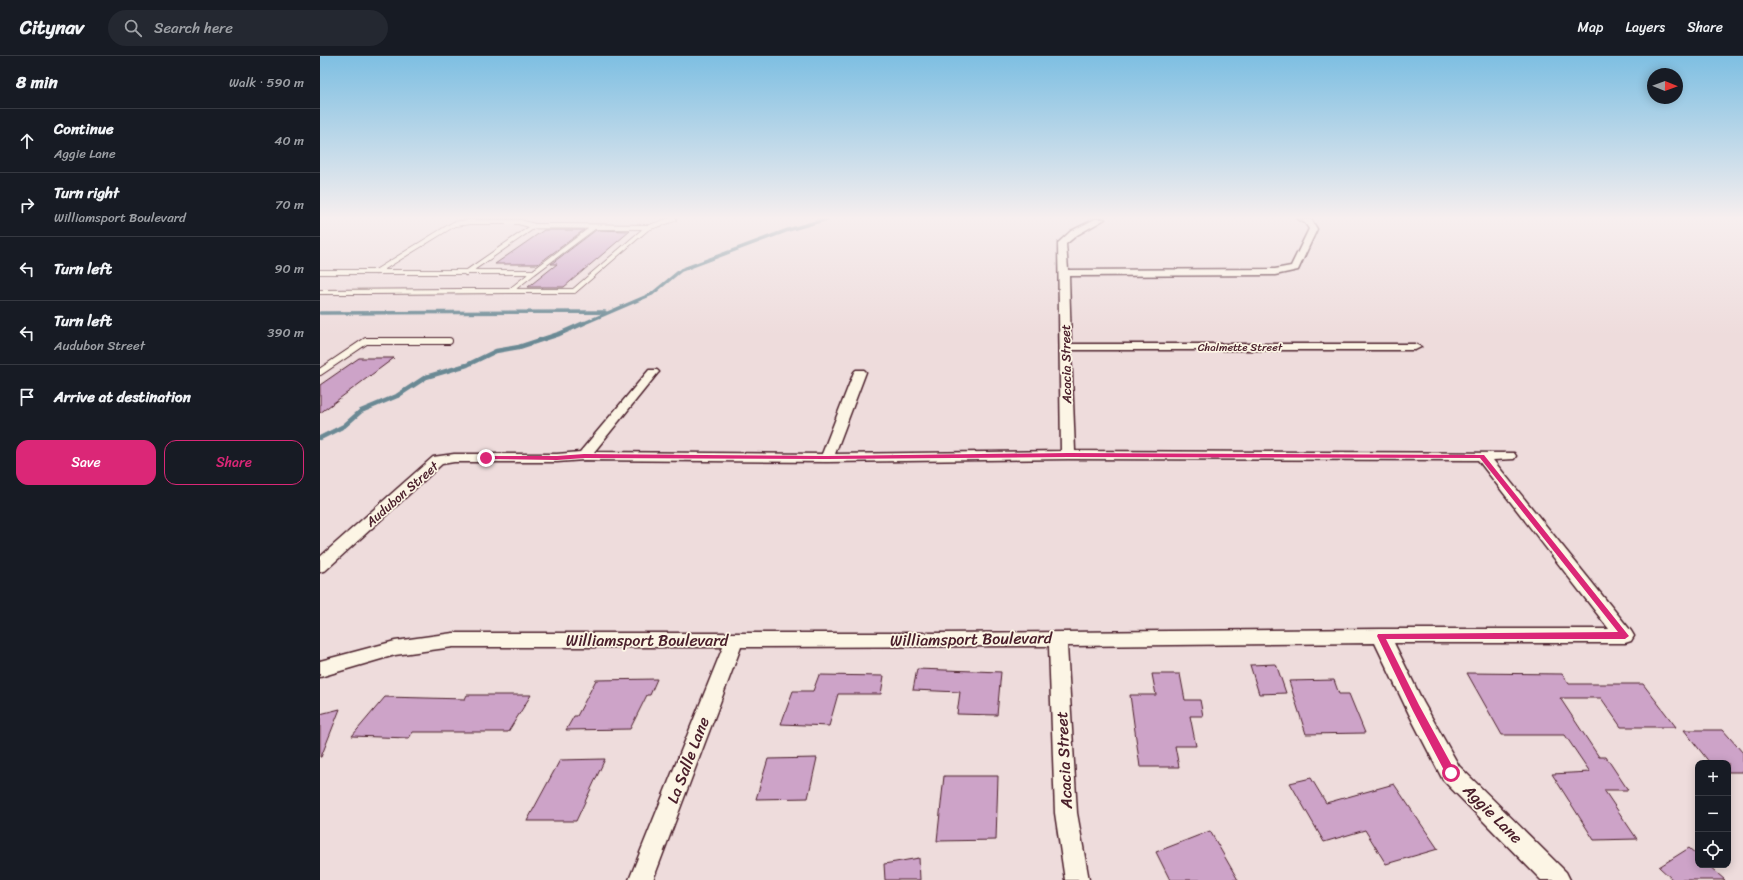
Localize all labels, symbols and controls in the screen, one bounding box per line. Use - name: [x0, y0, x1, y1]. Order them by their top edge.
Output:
- search box: [108, 10, 388, 46]
- text: Citynav: [20, 11, 84, 44]
- text: Search here: [154, 15, 233, 41]
- text: Map: [1578, 15, 1603, 40]
- text: Layers: [1625, 15, 1665, 40]
- text: Share: [1687, 15, 1723, 40]
- icon: search: [122, 17, 144, 39]
- text: 8 min: [16, 67, 58, 97]
- north arrow: [1647, 68, 1683, 104]
- text: Walk · 590 m: [229, 71, 304, 94]
- text: Continue: [54, 116, 114, 142]
- text: 40 m: [274, 129, 304, 152]
- icon: ahead: [16, 130, 38, 152]
- text: Aggie Lane: [54, 142, 116, 165]
- text: Turn right: [54, 180, 119, 206]
- text: 70 m: [275, 193, 304, 216]
- icon: right: [16, 194, 38, 216]
- text: Williamsport Boulevard: [54, 206, 186, 229]
- text: Turn left: [54, 256, 112, 282]
- text: 90 m: [274, 257, 304, 280]
- icon: left: [16, 258, 38, 280]
- text: Turn left: [54, 308, 112, 334]
- text: 390 m: [267, 321, 304, 344]
- icon: left: [16, 322, 38, 344]
- street label: Acacia Street: [1054, 324, 1078, 405]
- text: Audubon Street: [54, 334, 145, 357]
- street label: Chalmette Street: [1198, 338, 1283, 357]
- text: Arrive at destination: [54, 384, 191, 410]
- icon: arrive: [16, 386, 38, 408]
- button: Save: [16, 440, 156, 485]
- button: Share: [164, 440, 304, 485]
- route end: [477, 449, 495, 467]
- street label: Audubon Street: [359, 455, 444, 533]
- street label: Williamsport Boulevard: [890, 623, 1054, 655]
- street label: Williamsport Boulevard: [566, 626, 730, 655]
- street label: Acacia Street: [1047, 711, 1081, 810]
- street label: La Salle Lane: [658, 712, 718, 808]
- map controls: [1695, 760, 1731, 868]
- button: +: [1695, 760, 1731, 796]
- route start: [1442, 764, 1460, 782]
- street label: Aggie Lane: [1455, 776, 1530, 851]
- button: −: [1695, 796, 1731, 832]
- button: locate: [1695, 832, 1731, 868]

